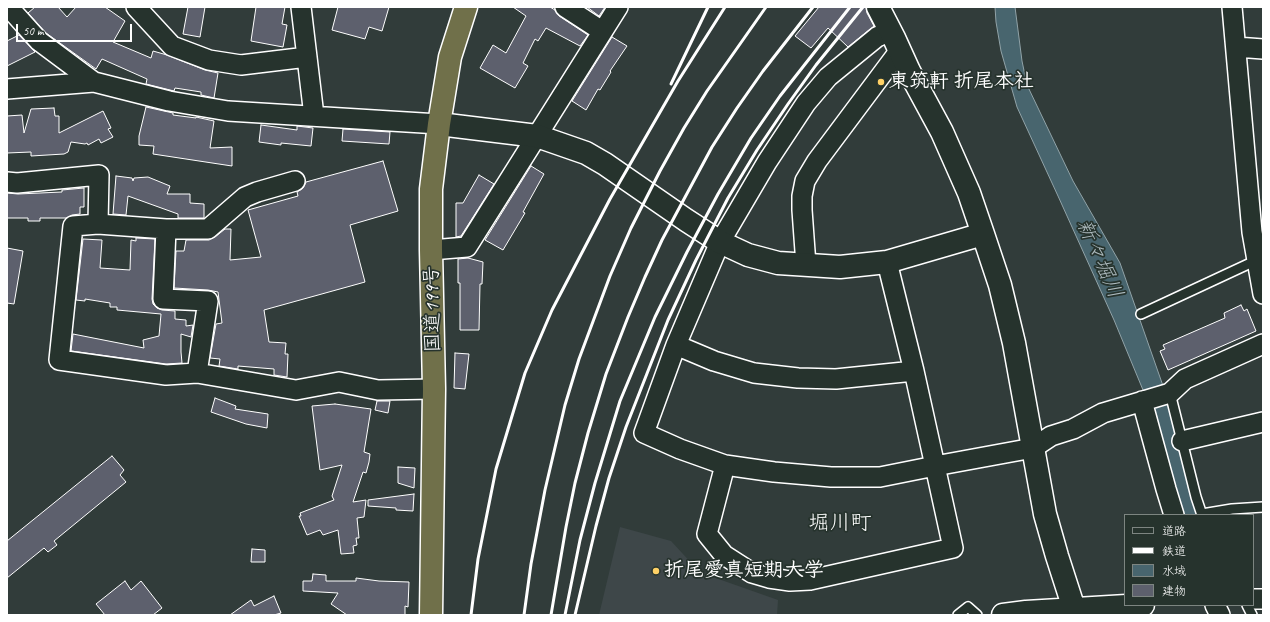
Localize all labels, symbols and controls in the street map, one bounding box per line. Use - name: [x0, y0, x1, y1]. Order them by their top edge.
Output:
- scale bar: [18, 16, 134, 42]
- text: 50 m: [23, 23, 43, 39]
- place label: 東筑軒 折尾本社: [889, 70, 1034, 94]
- marker: 東筑軒 折尾本社: [876, 77, 886, 87]
- water label: 新々堀川: [1070, 216, 1128, 302]
- street label: 国道199号: [420, 265, 446, 353]
- district label: 堀川町: [809, 510, 871, 536]
- legend: [1124, 514, 1254, 606]
- text: 道路: [1162, 523, 1186, 539]
- text: 鉄道: [1162, 543, 1186, 559]
- place label: 折尾愛真短期大学: [664, 559, 824, 583]
- text: 水域: [1162, 563, 1186, 579]
- marker: 折尾愛真短期大学: [651, 566, 661, 576]
- text: 建物: [1162, 583, 1186, 599]

